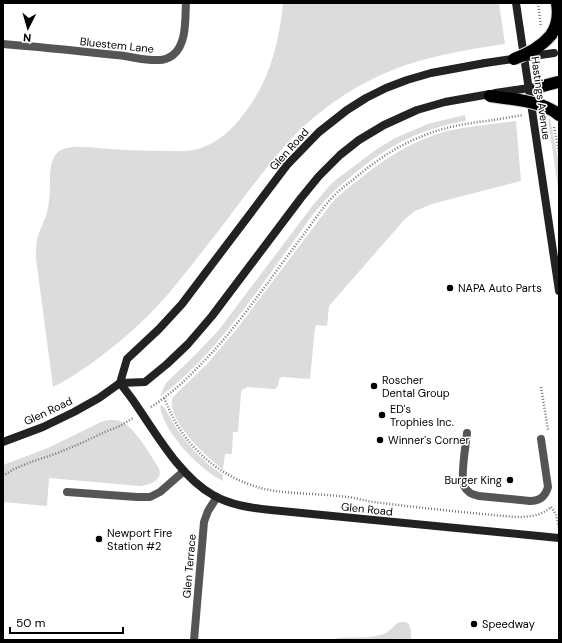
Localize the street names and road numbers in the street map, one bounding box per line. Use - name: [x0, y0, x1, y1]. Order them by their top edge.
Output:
- street label: Bluestem Lane: [79, 34, 155, 56]
- street label: Hastings Avenue: [528, 55, 554, 141]
- street label: Glen Road: [266, 125, 312, 173]
- street label: Glen Road: [22, 394, 75, 428]
- street label: Glen Road: [340, 499, 394, 519]
- street label: Glen Terrace: [179, 533, 199, 599]

